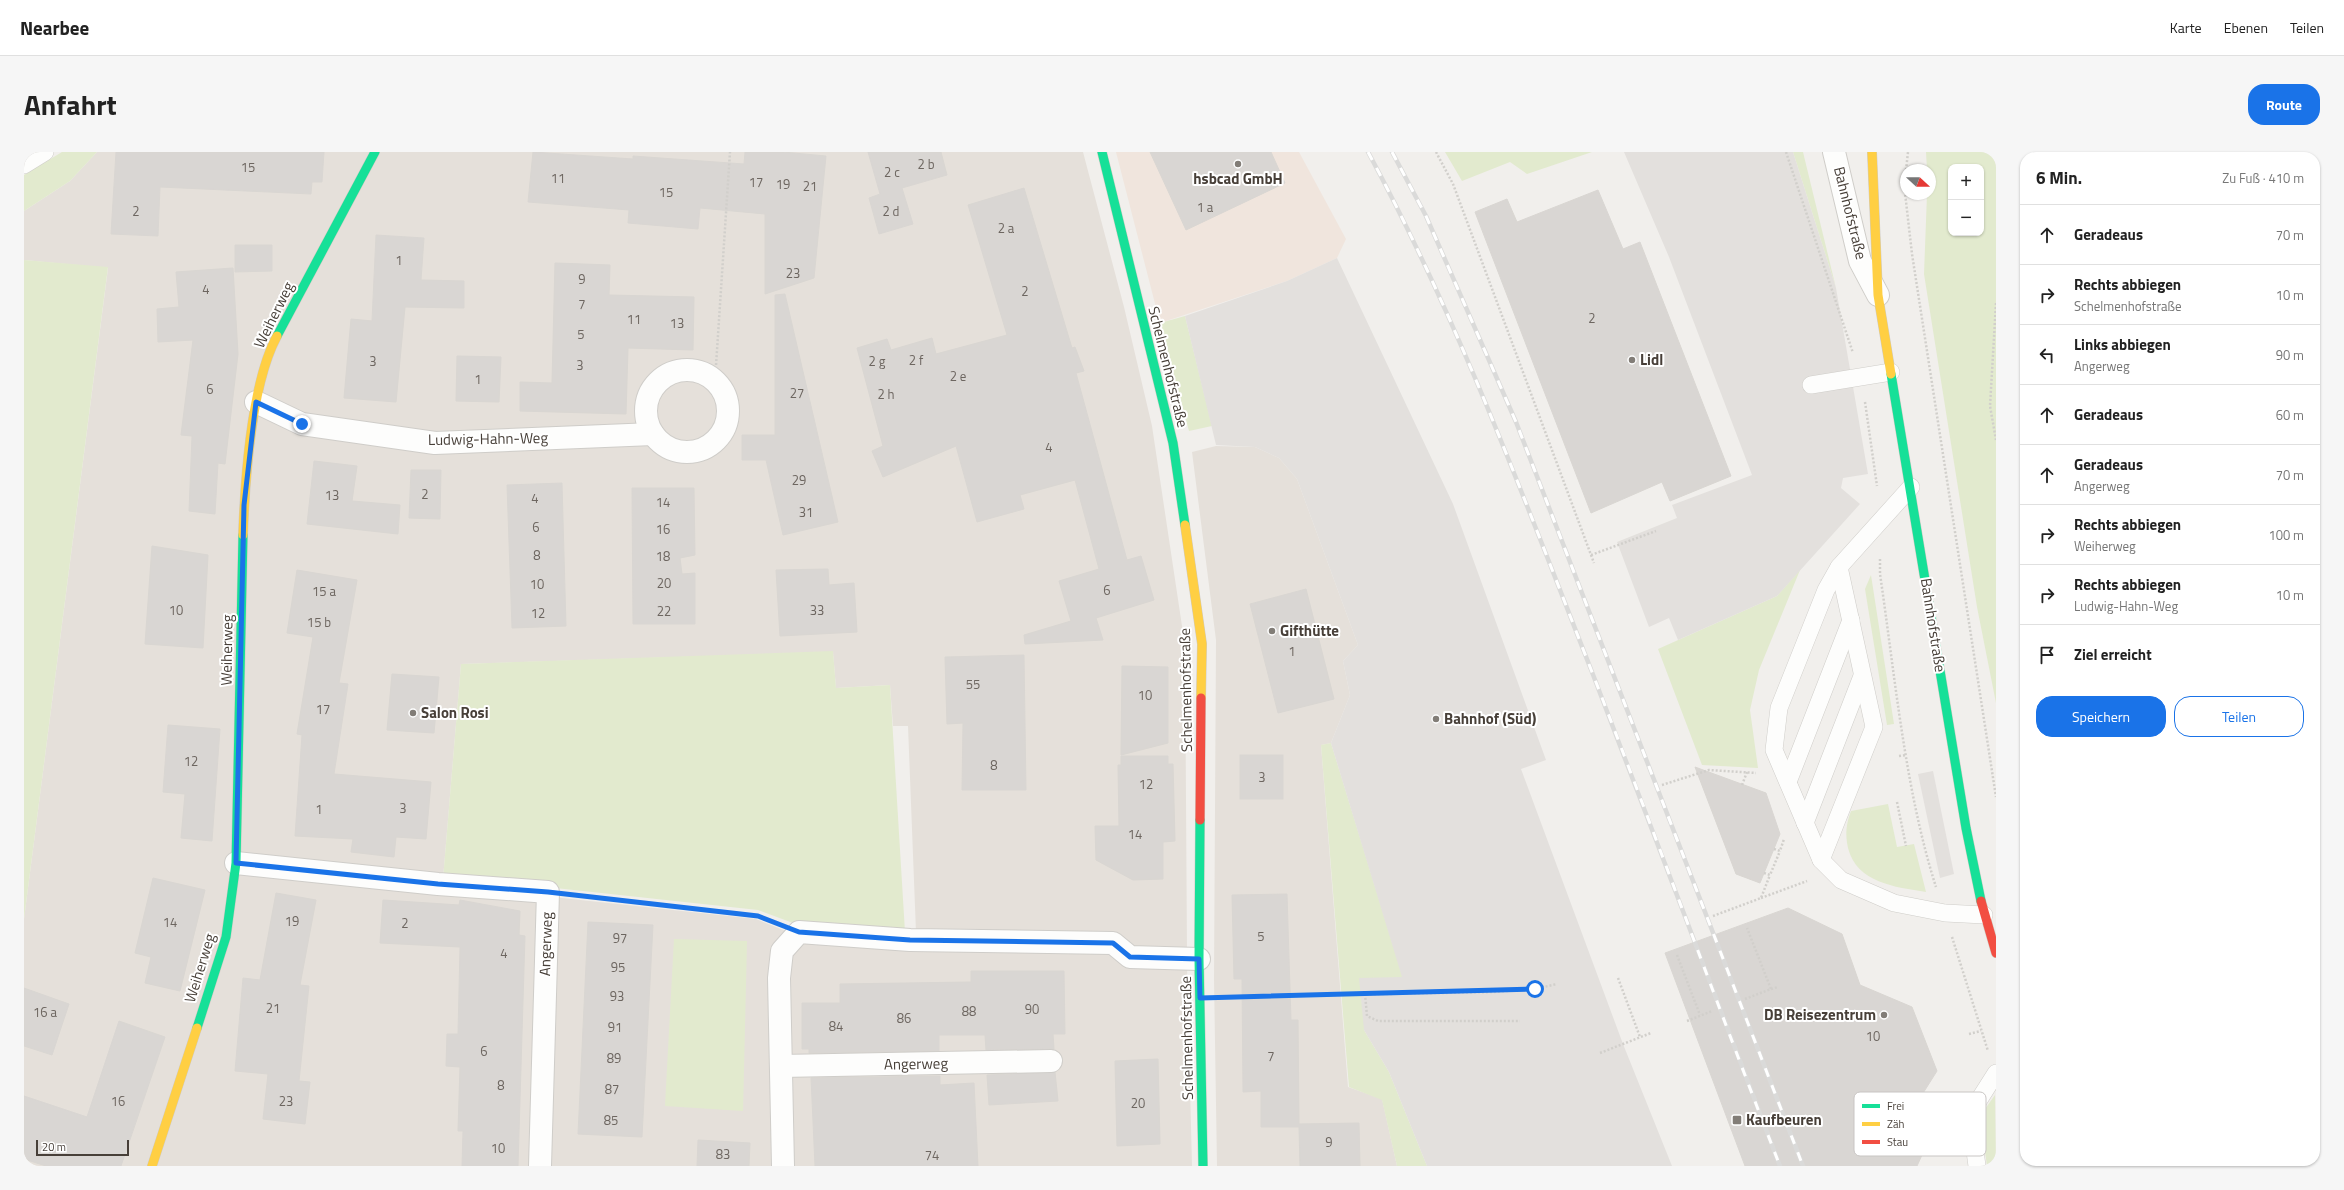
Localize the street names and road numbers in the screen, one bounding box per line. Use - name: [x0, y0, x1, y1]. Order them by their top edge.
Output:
- street label: Bahnhofstraße: [1828, 164, 1873, 262]
- street label: Weiherweg: [248, 277, 300, 352]
- street label: Schelmenhofstraße: [1142, 304, 1195, 430]
- street label: Ludwig-Hahn-Weg: [428, 426, 549, 451]
- street label: Bahnhofstraße: [1915, 576, 1952, 674]
- street label: Weiherweg: [214, 614, 239, 686]
- street label: Schelmenhofstraße: [1173, 628, 1198, 752]
- street label: Angerweg: [533, 911, 558, 976]
- street label: Weiherweg: [178, 930, 221, 1005]
- street label: Schelmenhofstraße: [1174, 976, 1199, 1100]
- street label: Angerweg: [884, 1051, 949, 1076]

